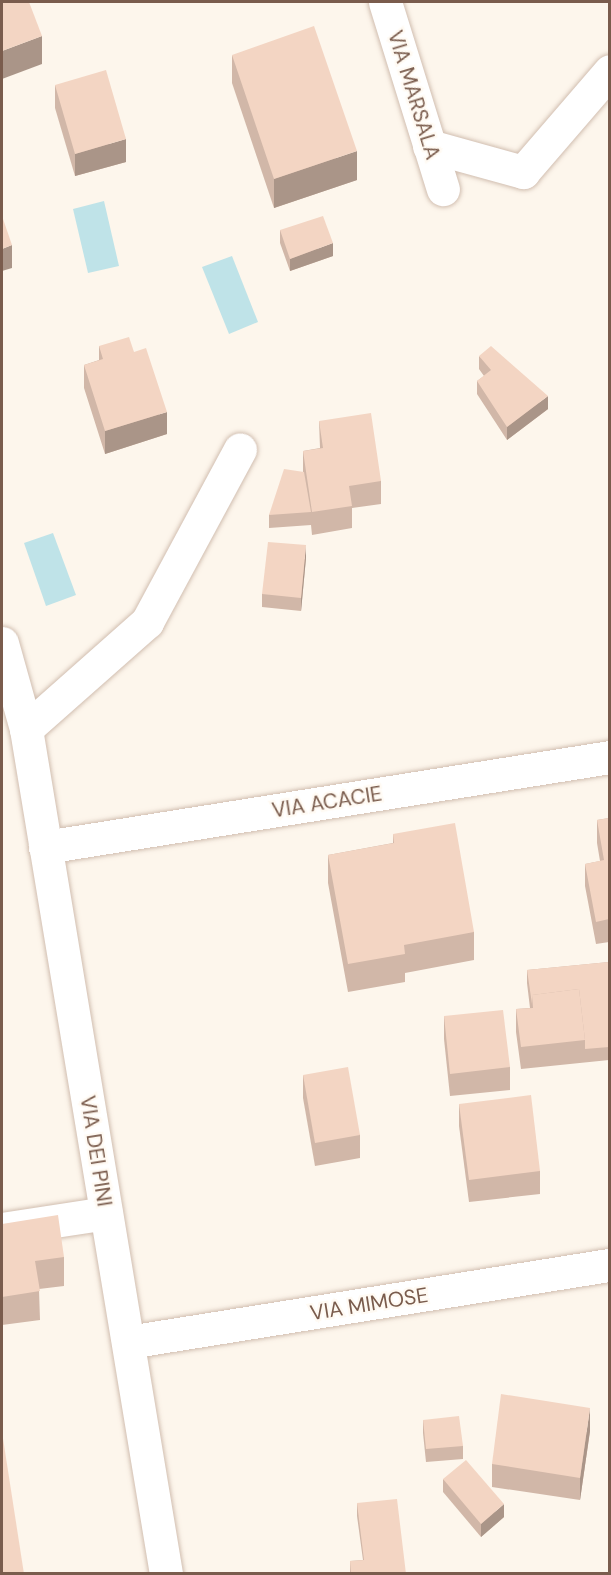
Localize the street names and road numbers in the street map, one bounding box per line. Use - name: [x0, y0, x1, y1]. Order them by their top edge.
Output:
- street label: VIA MARSALA: [382, 27, 446, 163]
- street label: VIA ACACIE: [270, 781, 384, 823]
- street label: VIA DEI PINI: [75, 1094, 117, 1208]
- street label: VIA MIMOSE: [308, 1282, 430, 1326]

